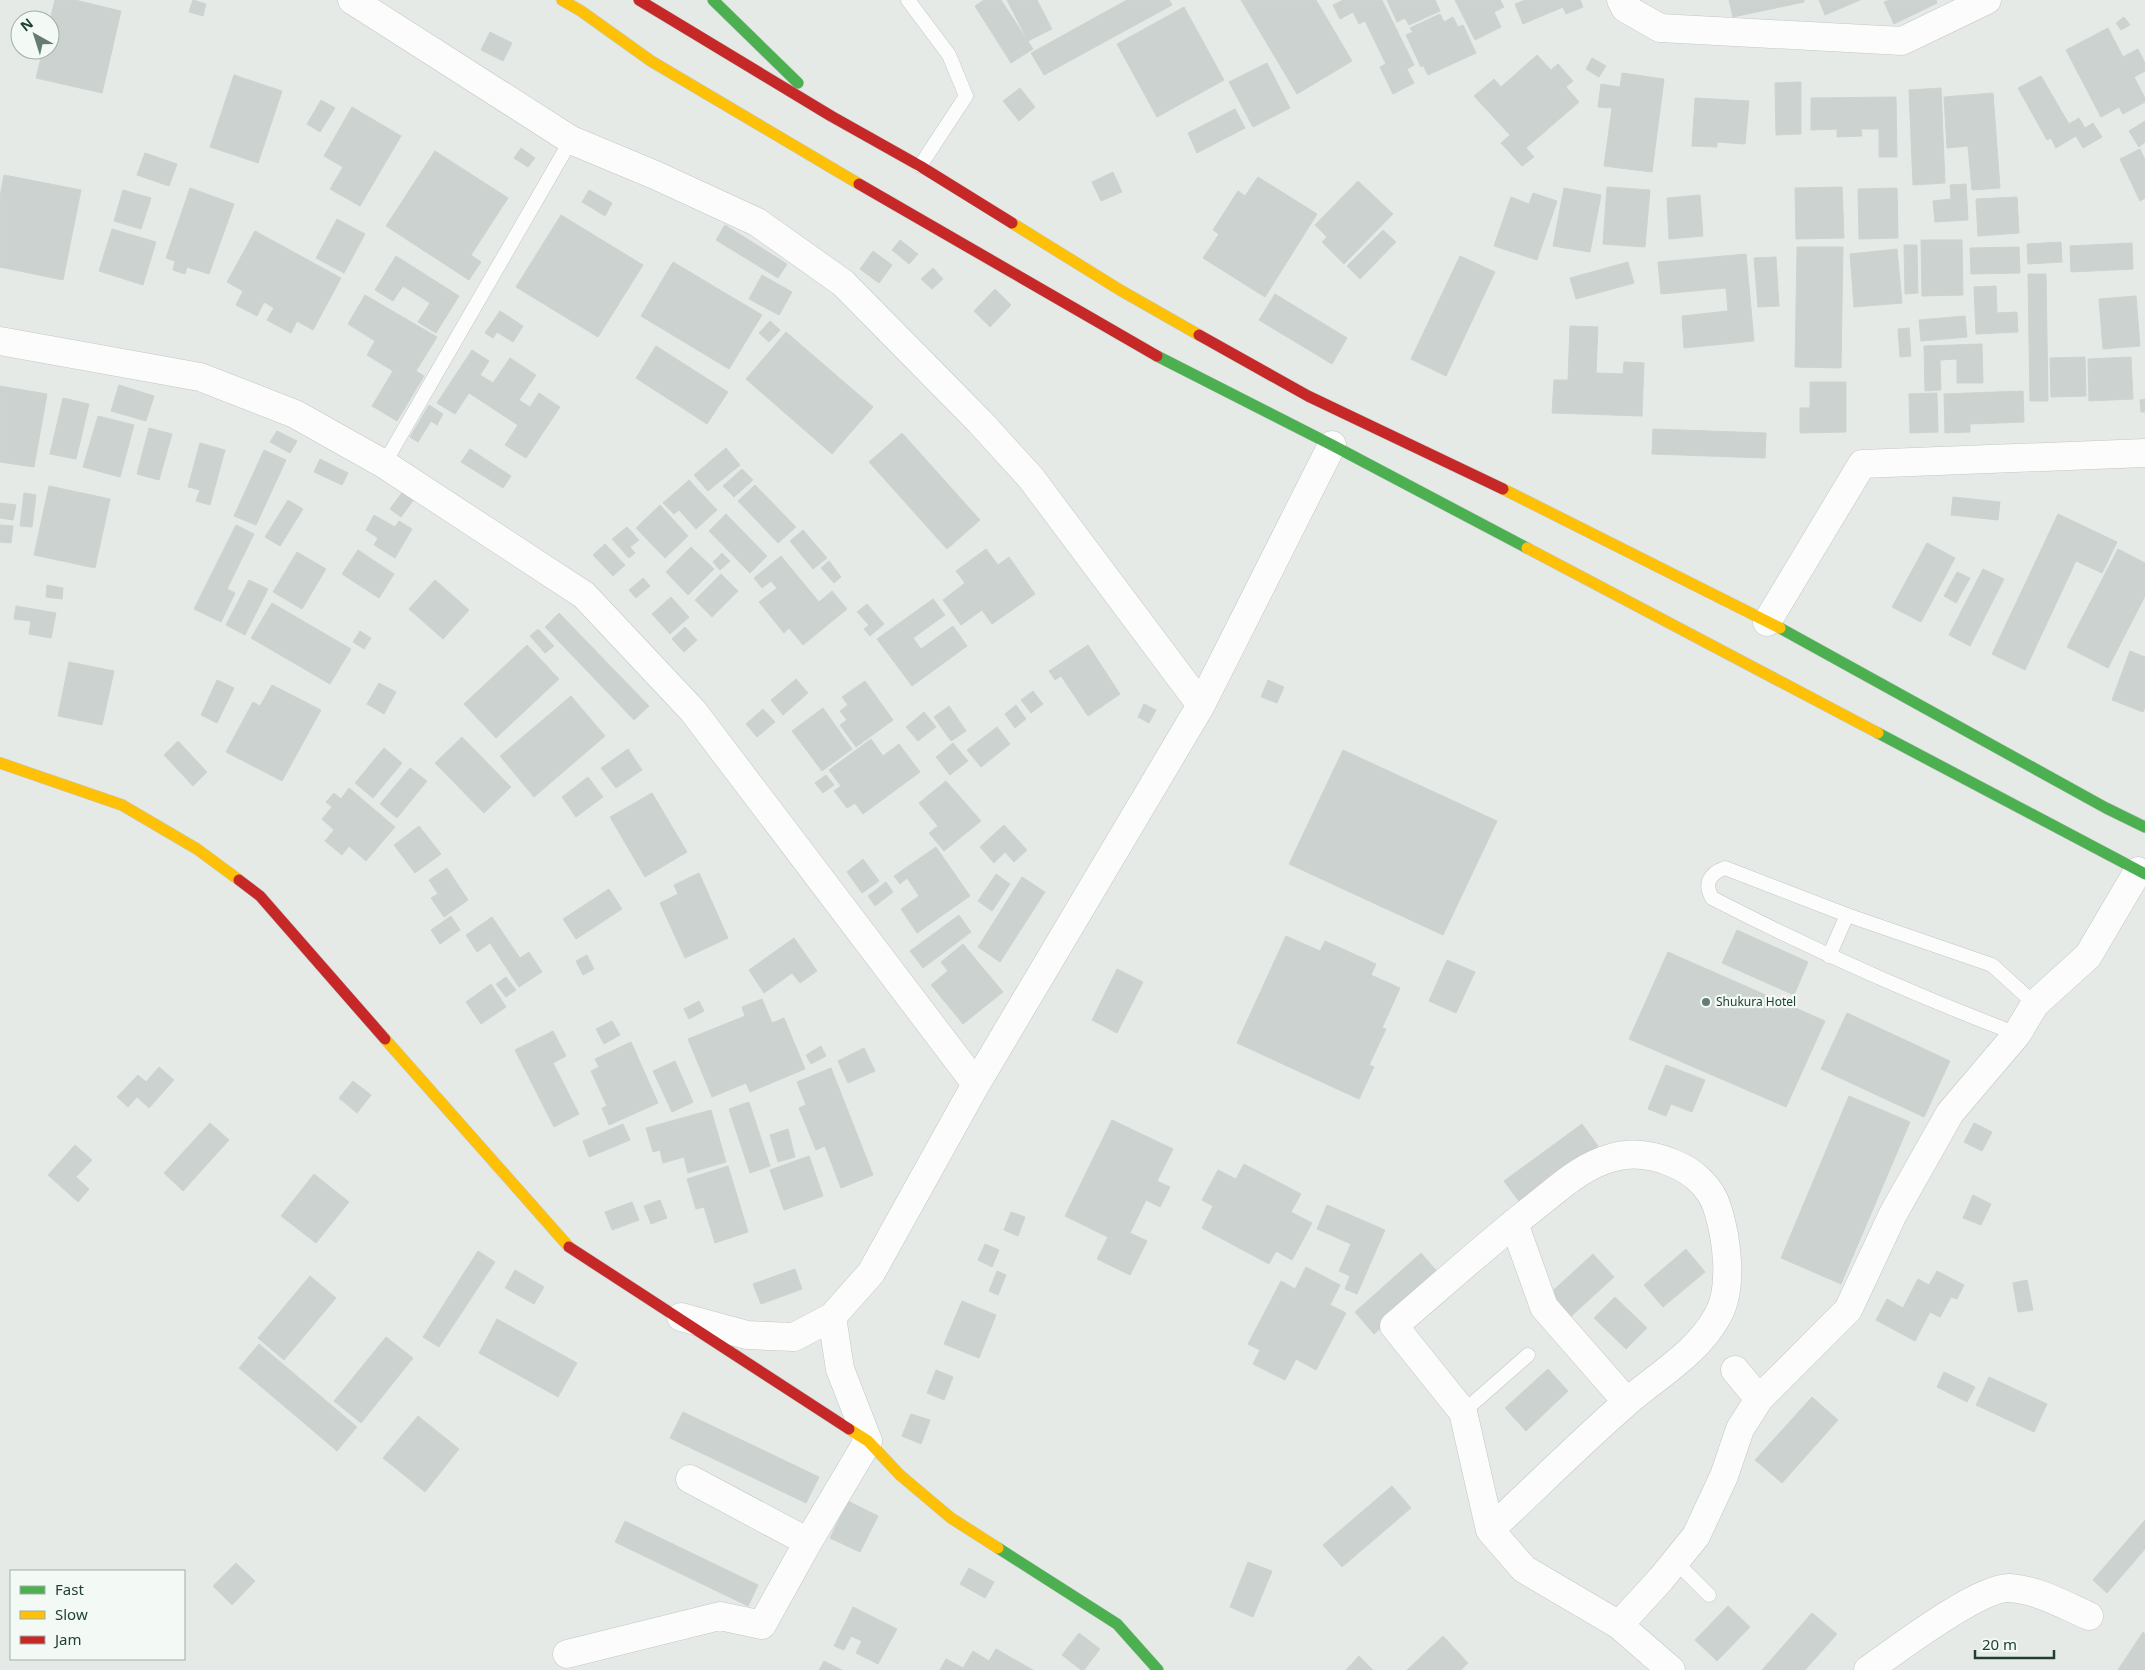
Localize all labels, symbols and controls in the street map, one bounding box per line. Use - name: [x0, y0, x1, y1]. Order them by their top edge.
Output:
- north arrow: [10, 10, 60, 60]
- text: N: [16, 14, 37, 35]
- place label: Shukura Hotel: [1716, 993, 1796, 1010]
- marker: Shukura Hotel: [1700, 996, 1712, 1008]
- legend: [10, 1570, 185, 1660]
- text: Fast: [55, 1579, 84, 1599]
- text: Slow: [55, 1604, 88, 1624]
- scale bar: [1975, 1628, 2054, 1660]
- text: Jam: [53, 1629, 82, 1649]
- text: 20 m: [1982, 1634, 2017, 1654]

